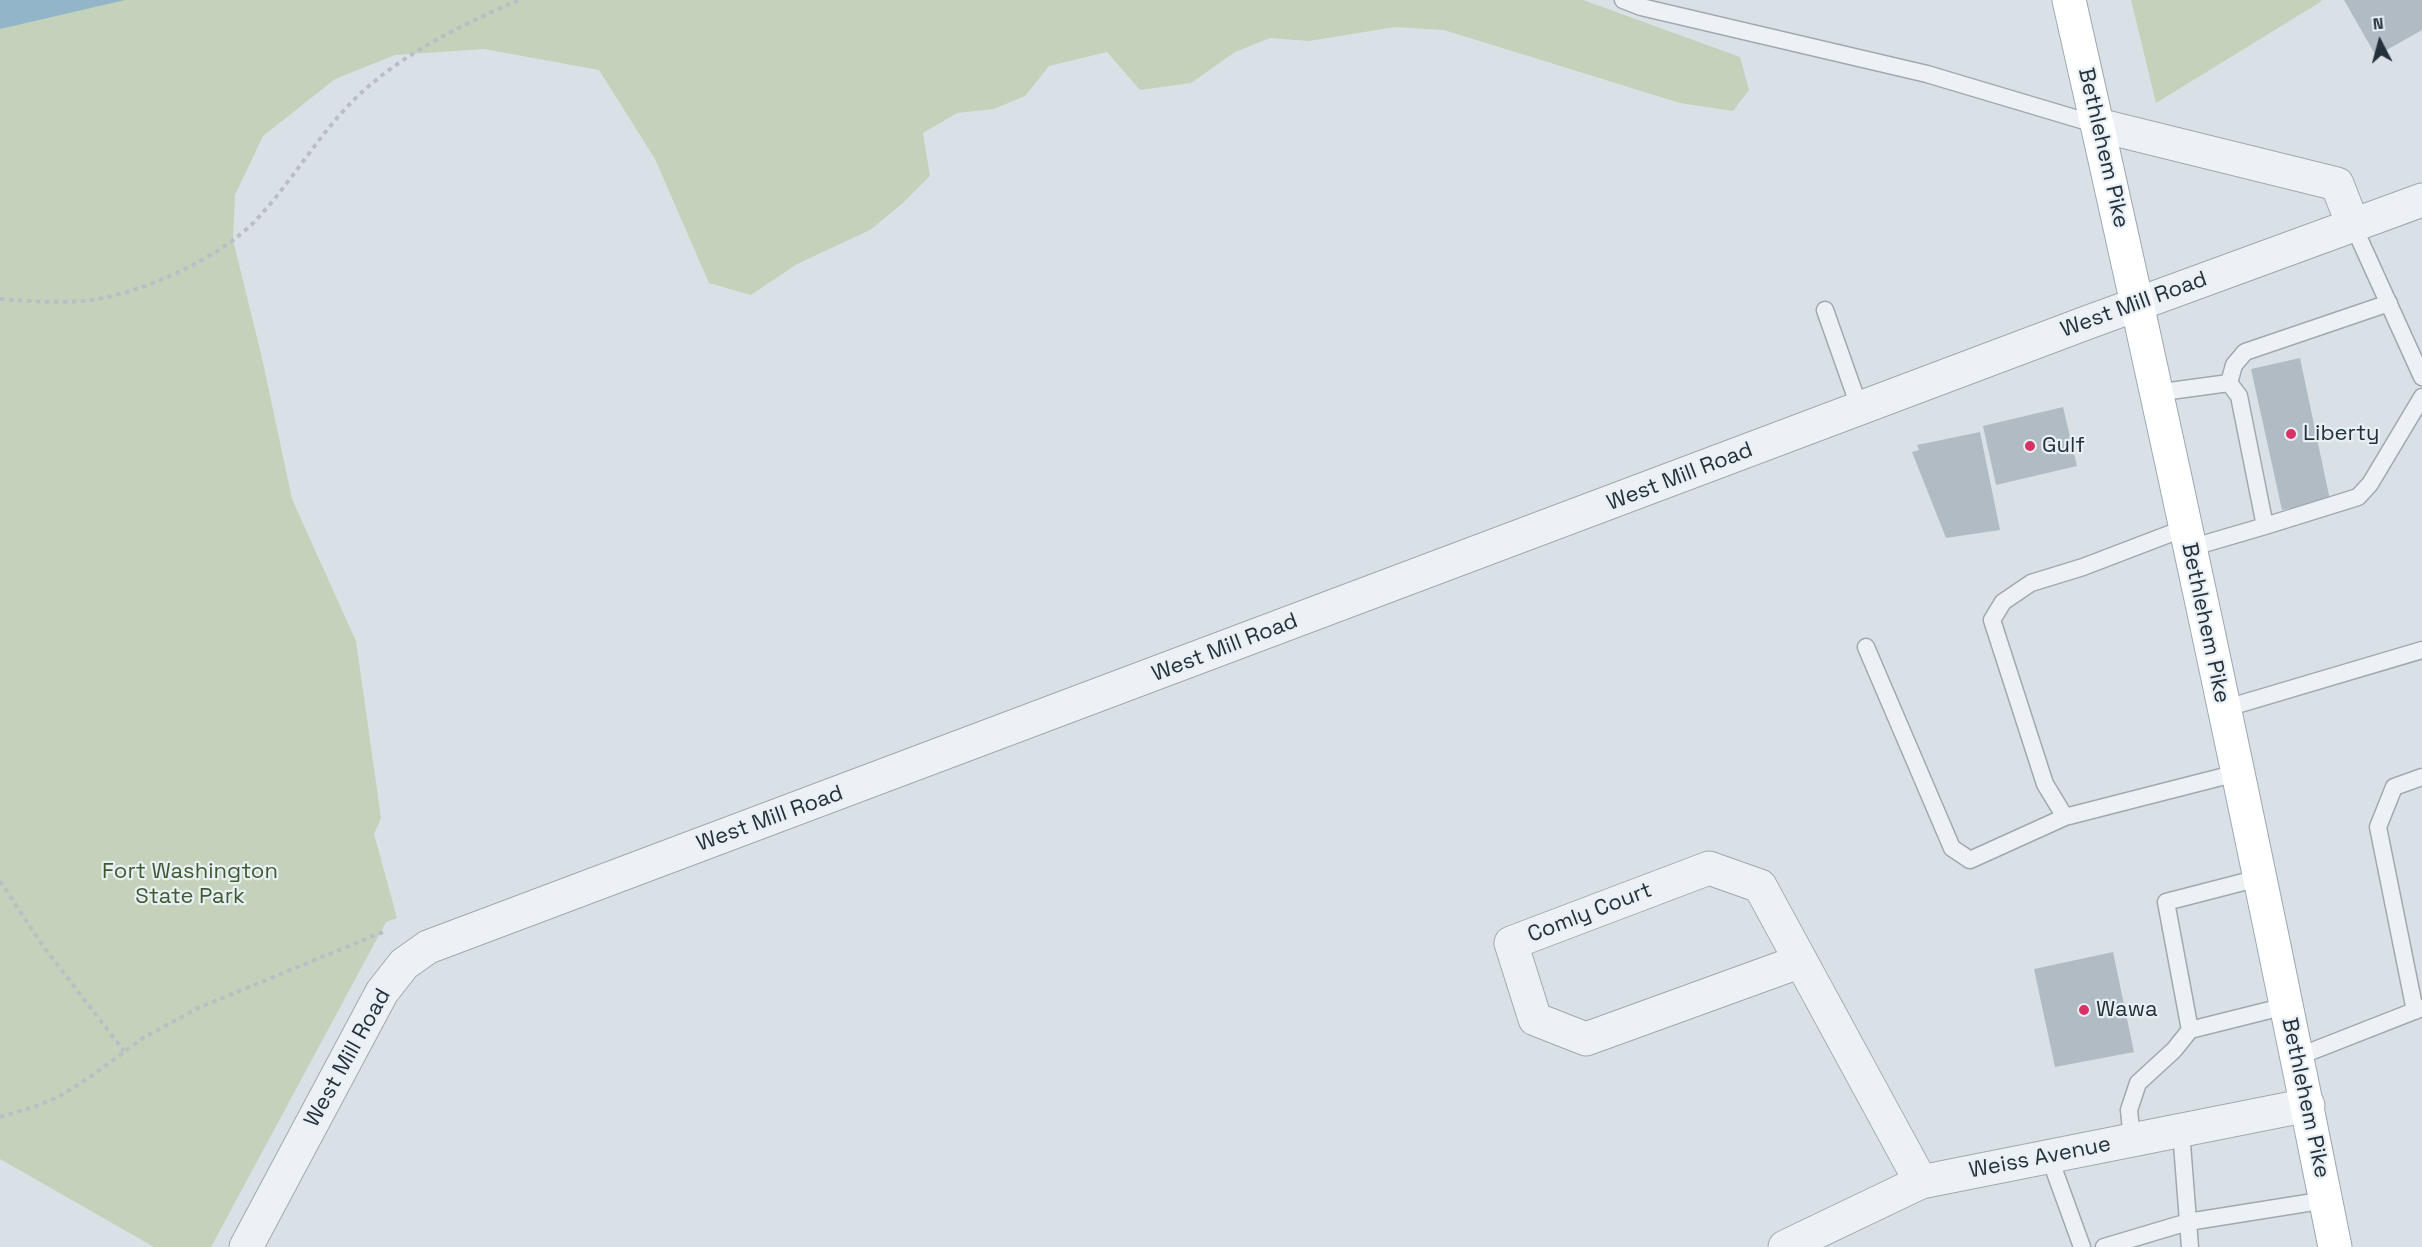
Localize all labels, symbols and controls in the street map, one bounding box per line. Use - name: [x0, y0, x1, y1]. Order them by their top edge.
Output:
- north arrow: [2350, 12, 2410, 72]
- text: N: [2372, 13, 2384, 35]
- street label: Bethlehem Pike: [2072, 66, 2134, 230]
- street label: West Mill Road: [2057, 266, 2211, 344]
- place label: Liberty: [2303, 421, 2379, 447]
- marker: Liberty: [2284, 427, 2298, 441]
- place label: Gulf: [2042, 433, 2085, 459]
- street label: West Mill Road: [1603, 437, 1757, 517]
- marker: Gulf: [2023, 439, 2037, 453]
- street label: Bethlehem Pike: [2175, 540, 2235, 706]
- street label: West Mill Road: [1148, 608, 1302, 688]
- street label: West Mill Road: [693, 780, 847, 858]
- park label: Fort Washington State Park: [102, 859, 278, 910]
- street label: Comly Court: [1524, 877, 1656, 949]
- street label: West Mill Road: [299, 984, 397, 1132]
- place label: Wawa: [2096, 997, 2158, 1023]
- marker: Wawa: [2077, 1003, 2091, 1017]
- street label: Bethlehem Pike: [2275, 1015, 2335, 1181]
- street label: Weiss Avenue: [1967, 1131, 2113, 1185]

